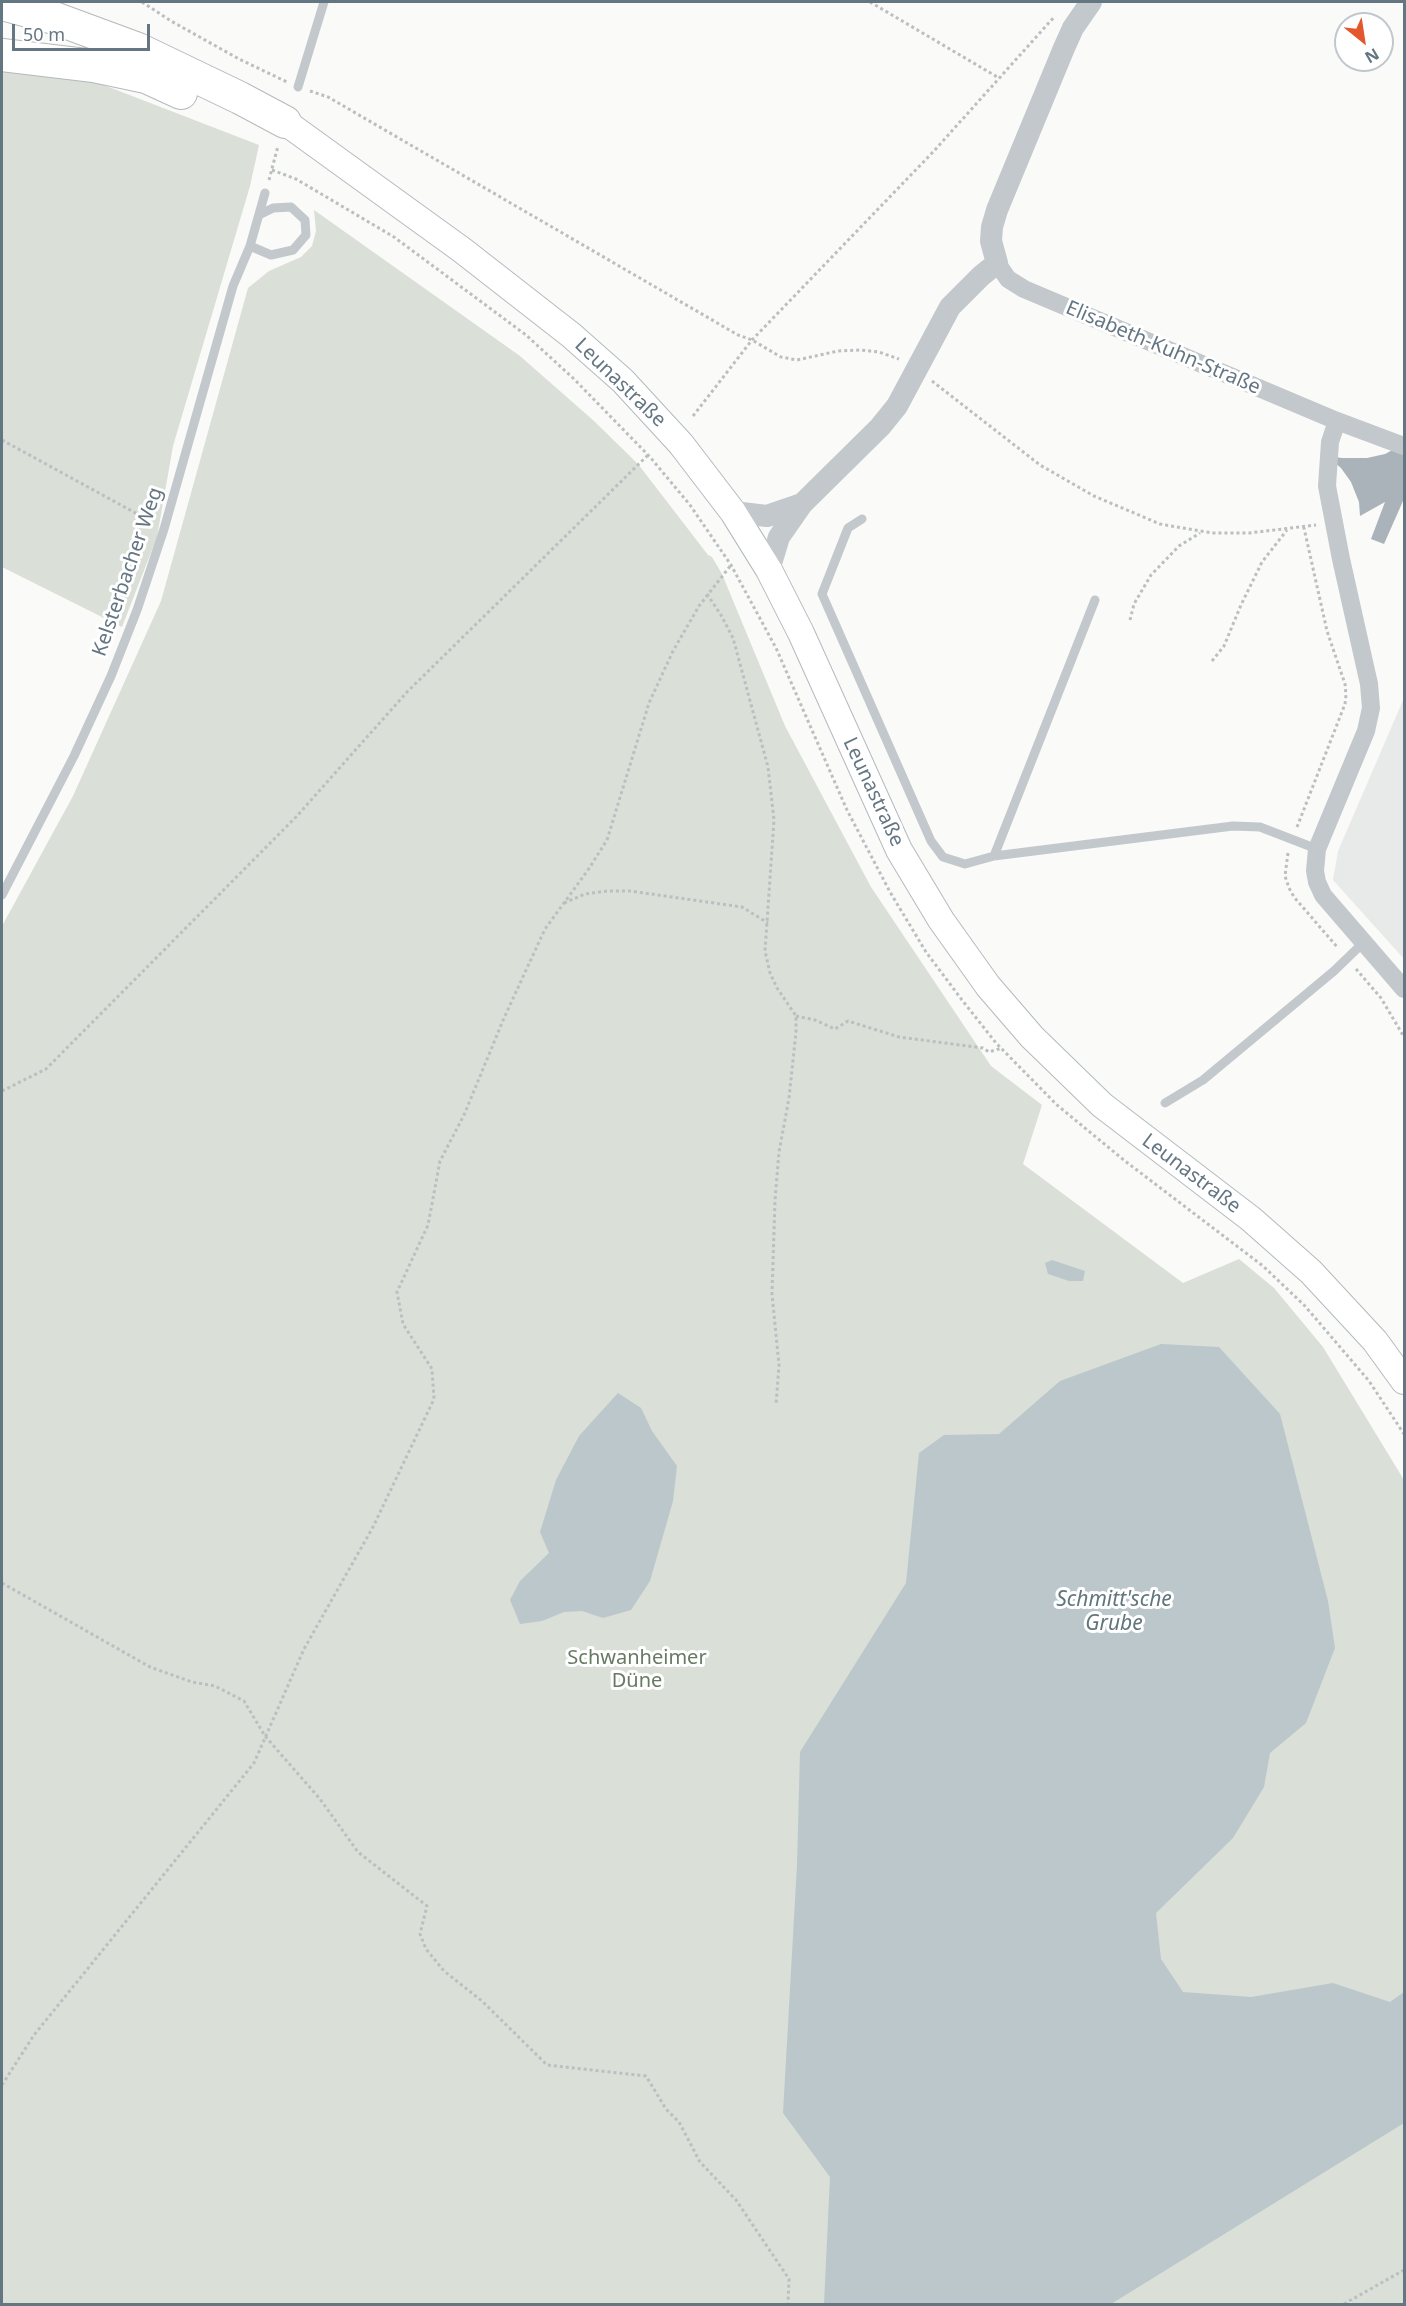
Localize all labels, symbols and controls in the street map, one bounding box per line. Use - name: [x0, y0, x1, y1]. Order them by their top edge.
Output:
- scale bar: [15, 12, 153, 50]
- north arrow: [1334, 12, 1394, 72]
- text: 50 m: [23, 22, 65, 46]
- text: N: [1361, 43, 1383, 69]
- street label: Elisabeth-Kuhn-Straße: [1062, 296, 1264, 400]
- street label: Leunastraße: [569, 334, 671, 432]
- street label: Kelsterbacher Weg: [88, 484, 168, 660]
- street label: Leunastraße: [837, 734, 909, 850]
- street label: Leunastraße: [1137, 1129, 1245, 1219]
- water label: Schmitt'sche Grube: [1056, 1587, 1172, 1637]
- park label: Schwanheimer Düne: [567, 1646, 707, 1693]

